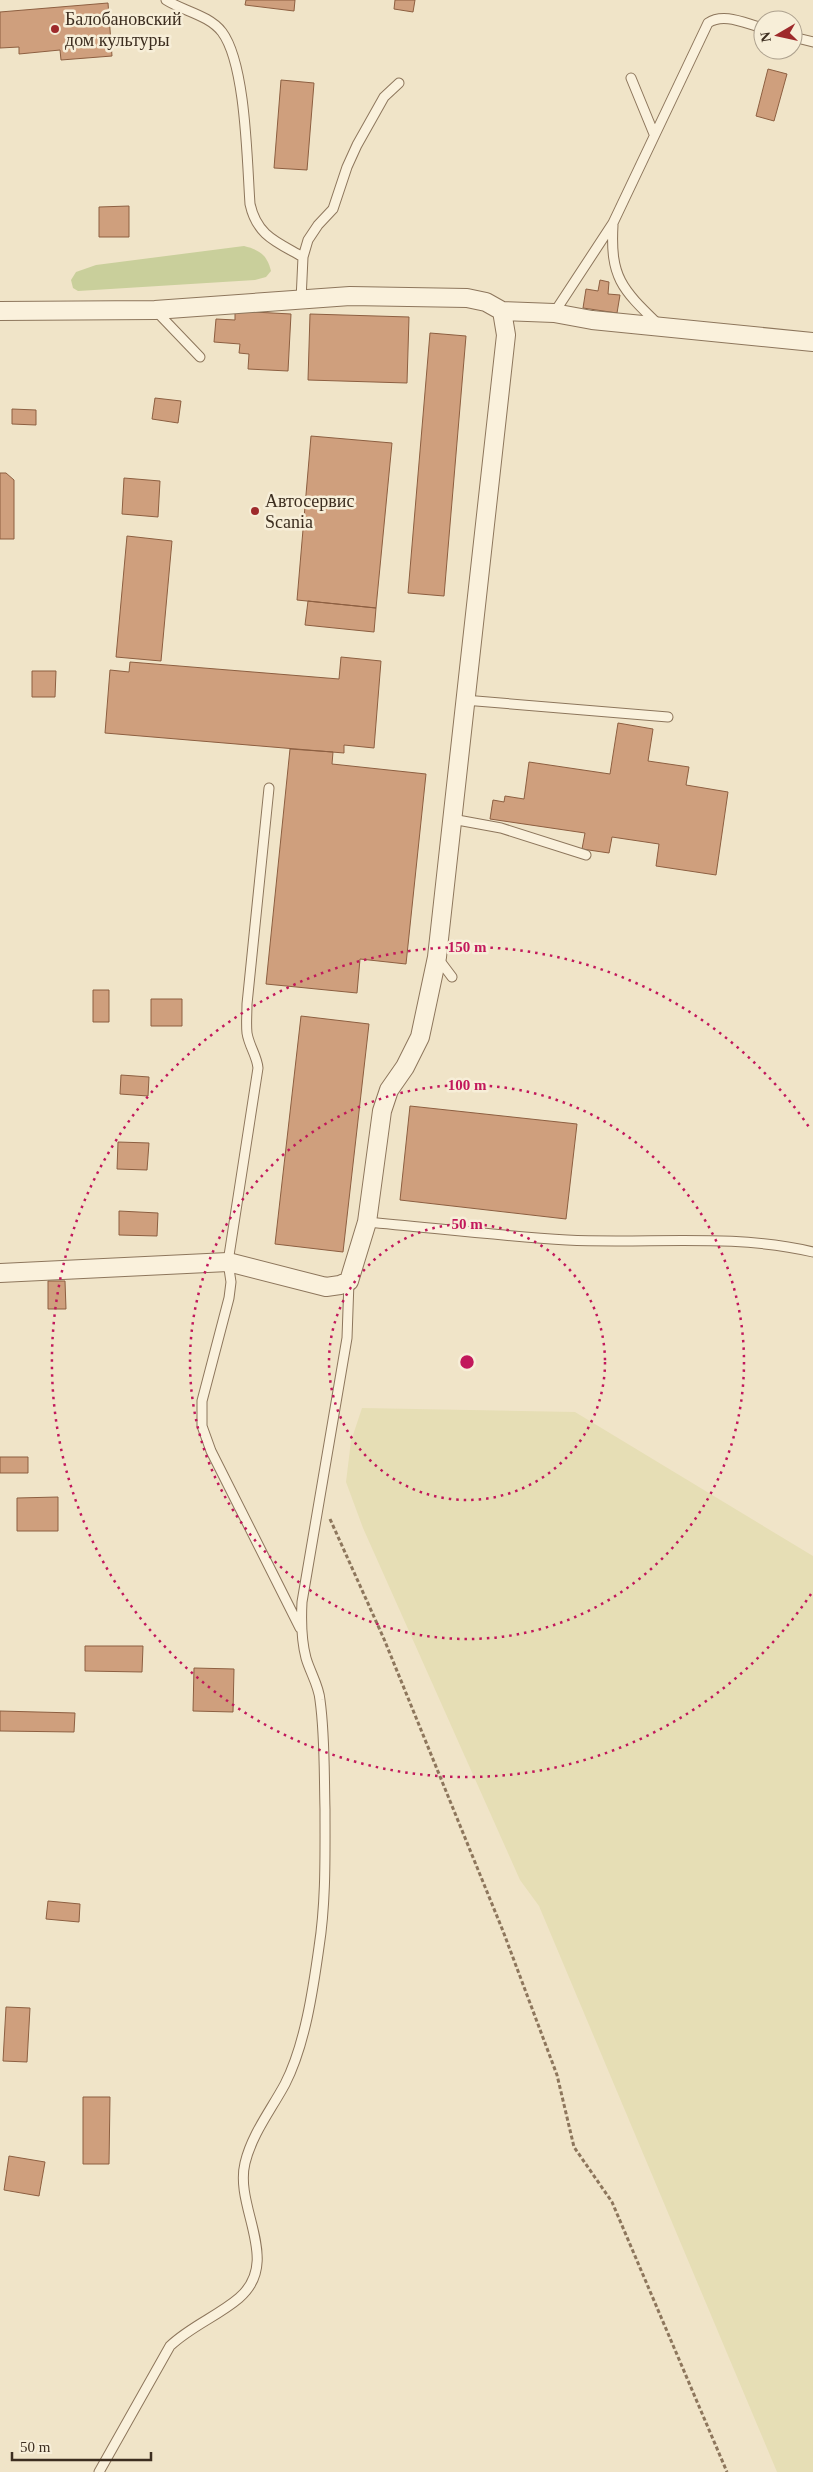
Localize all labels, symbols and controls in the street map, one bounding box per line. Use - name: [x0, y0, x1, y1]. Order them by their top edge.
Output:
- place label: Балобановский дом культуры: [65, 9, 182, 50]
- north arrow: [753, 10, 803, 60]
- marker: Балобановский дом культуры: [49, 23, 61, 35]
- text: N: [757, 31, 774, 43]
- place label: Автосервис Scania: [265, 491, 354, 532]
- marker: Автосервис Scania: [249, 505, 261, 517]
- text: 150 m: [448, 939, 487, 955]
- text: 100 m: [448, 1077, 487, 1093]
- text: 50 m: [451, 1216, 483, 1232]
- centre of rings: [458, 1353, 476, 1371]
- scale bar: [12, 2430, 151, 2462]
- text: 50 m: [20, 2439, 51, 2455]

